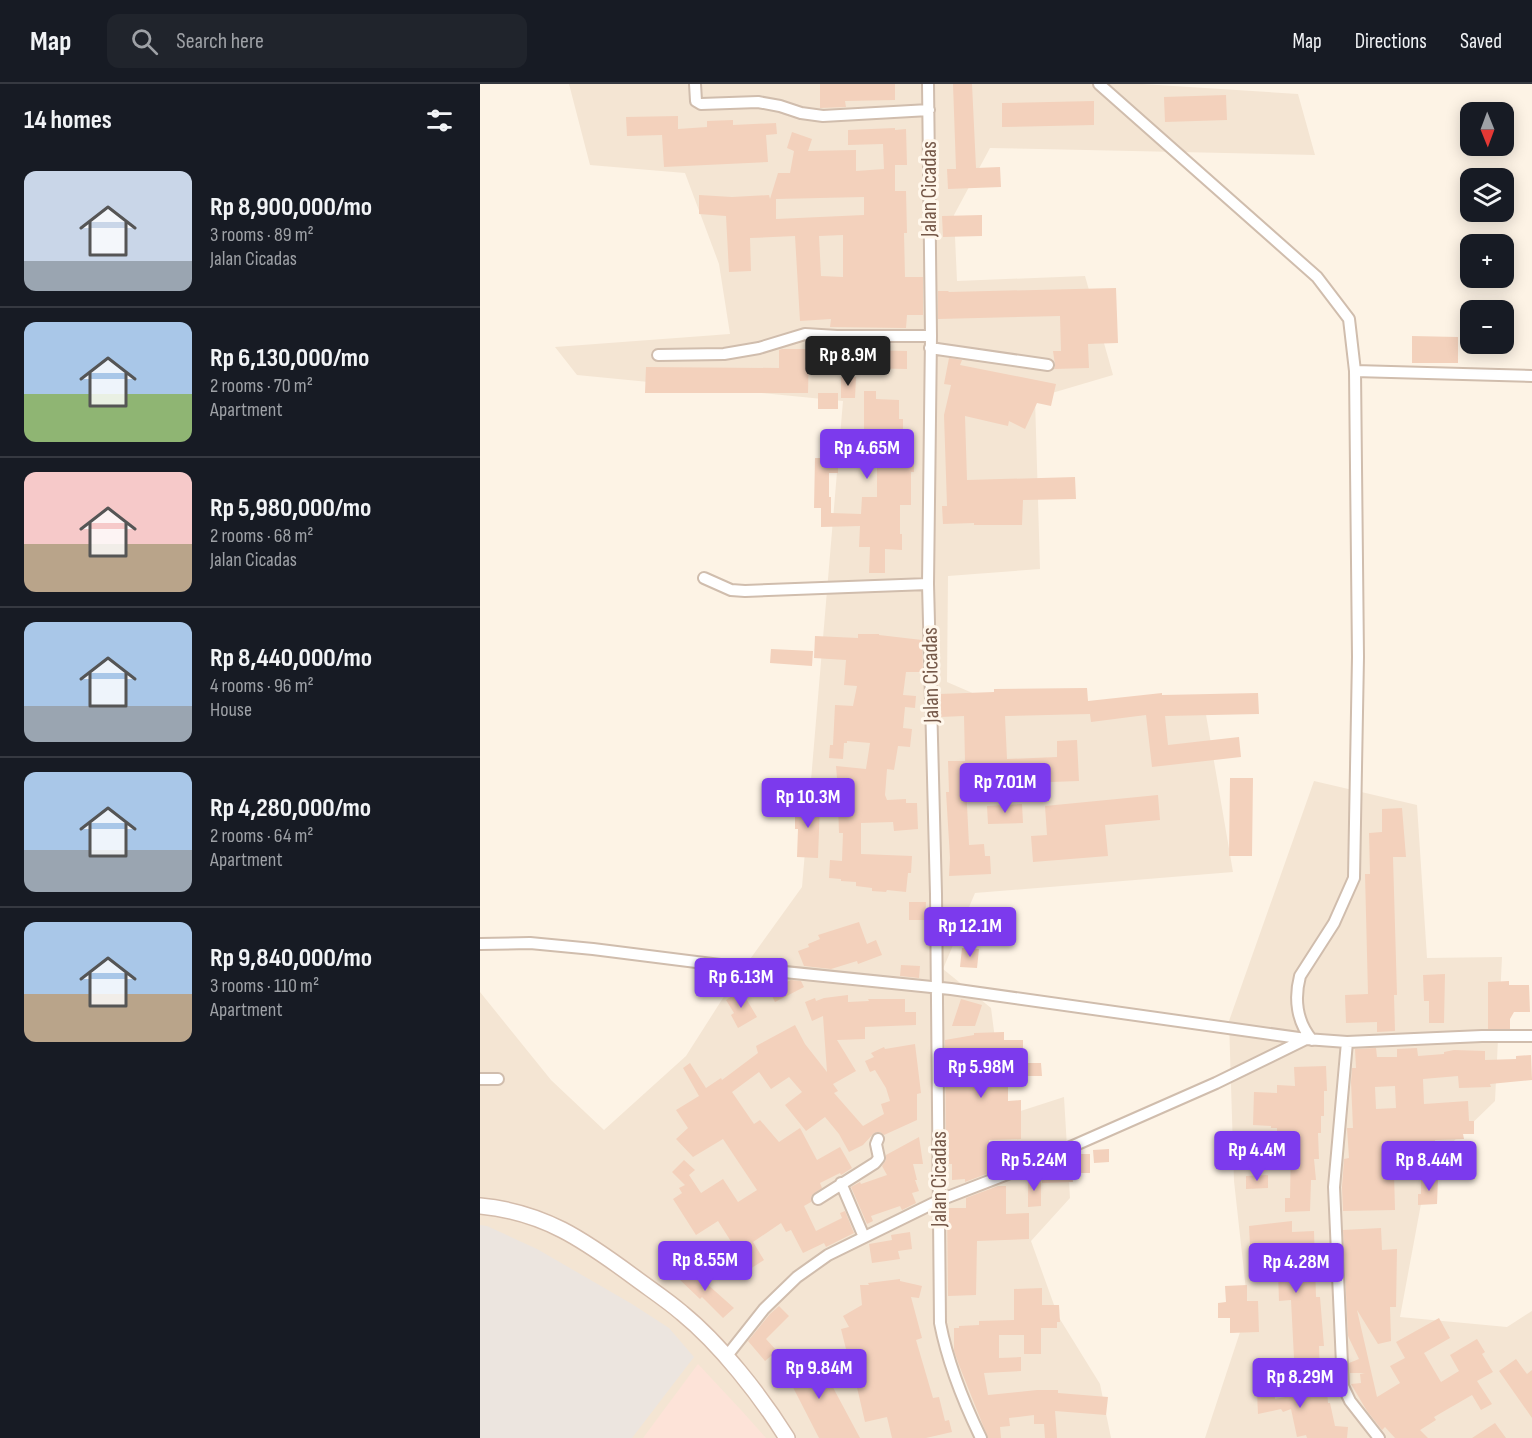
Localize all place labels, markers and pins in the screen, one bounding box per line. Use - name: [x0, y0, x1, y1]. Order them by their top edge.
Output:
- pin: Rp 8.9M: [793, 336, 903, 387]
- pin: Rp 4.65M: [805, 429, 929, 480]
- pin: Rp 7.01M: [943, 763, 1067, 814]
- pin: Rp 10.3M: [746, 778, 870, 829]
- pin: Rp 12.1M: [908, 907, 1032, 958]
- pin: Rp 6.13M: [679, 958, 803, 1009]
- pin: Rp 5.98M: [919, 1048, 1043, 1099]
- pin: Rp 4.4M: [1202, 1131, 1312, 1182]
- pin: Rp 5.24M: [972, 1141, 1096, 1192]
- pin: Rp 8.44M: [1367, 1141, 1491, 1192]
- pin: Rp 8.55M: [643, 1241, 767, 1292]
- pin: Rp 4.28M: [1234, 1243, 1358, 1294]
- pin: Rp 9.84M: [757, 1349, 881, 1400]
- pin: Rp 8.29M: [1238, 1358, 1362, 1409]

